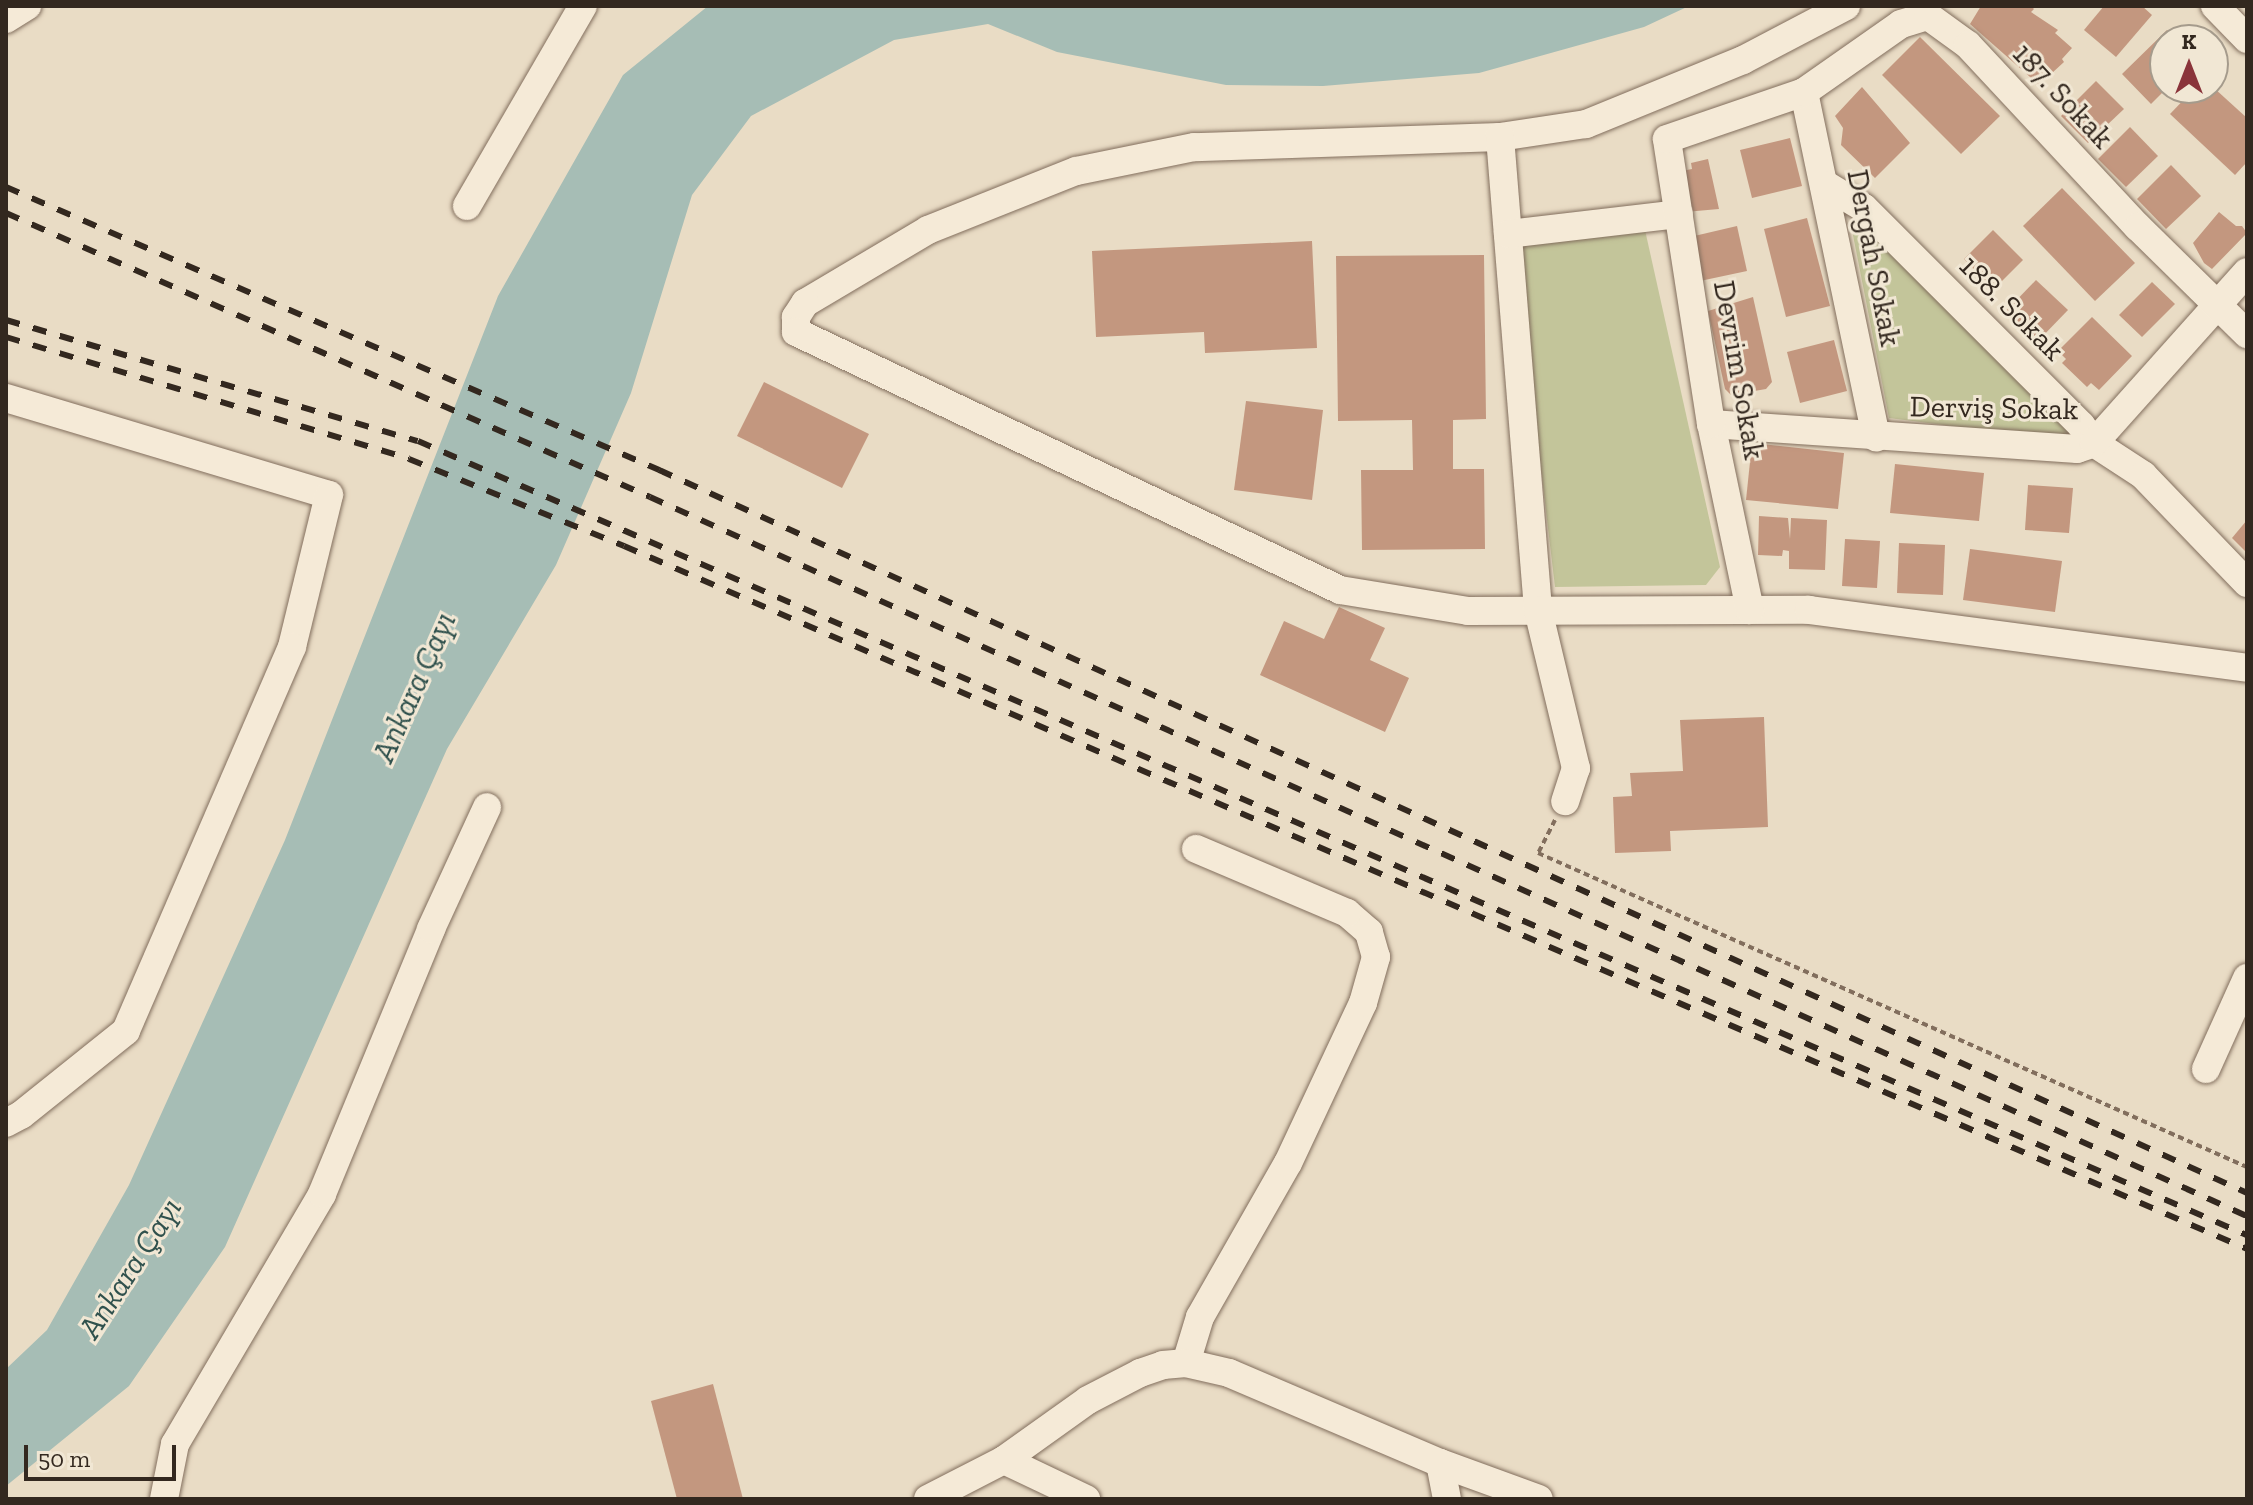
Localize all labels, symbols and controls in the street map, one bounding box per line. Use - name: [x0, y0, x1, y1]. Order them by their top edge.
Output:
- north arrow: [2149, 24, 2229, 104]
- text: K: [2182, 28, 2196, 55]
- street label: 187. Sokak: [2005, 36, 2121, 156]
- street label: Dergah Sokak: [1839, 166, 1909, 350]
- street label: 188. Sokak: [1952, 248, 2072, 368]
- street label: Devrim Sokak: [1706, 278, 1772, 462]
- street label: Derviş Sokak: [1909, 389, 2079, 427]
- water label: Ankara Çayı: [364, 606, 464, 768]
- water label: Ankara Çayı: [70, 1190, 190, 1346]
- scale bar: [28, 1429, 180, 1479]
- text: 50 m: [38, 1444, 90, 1473]

